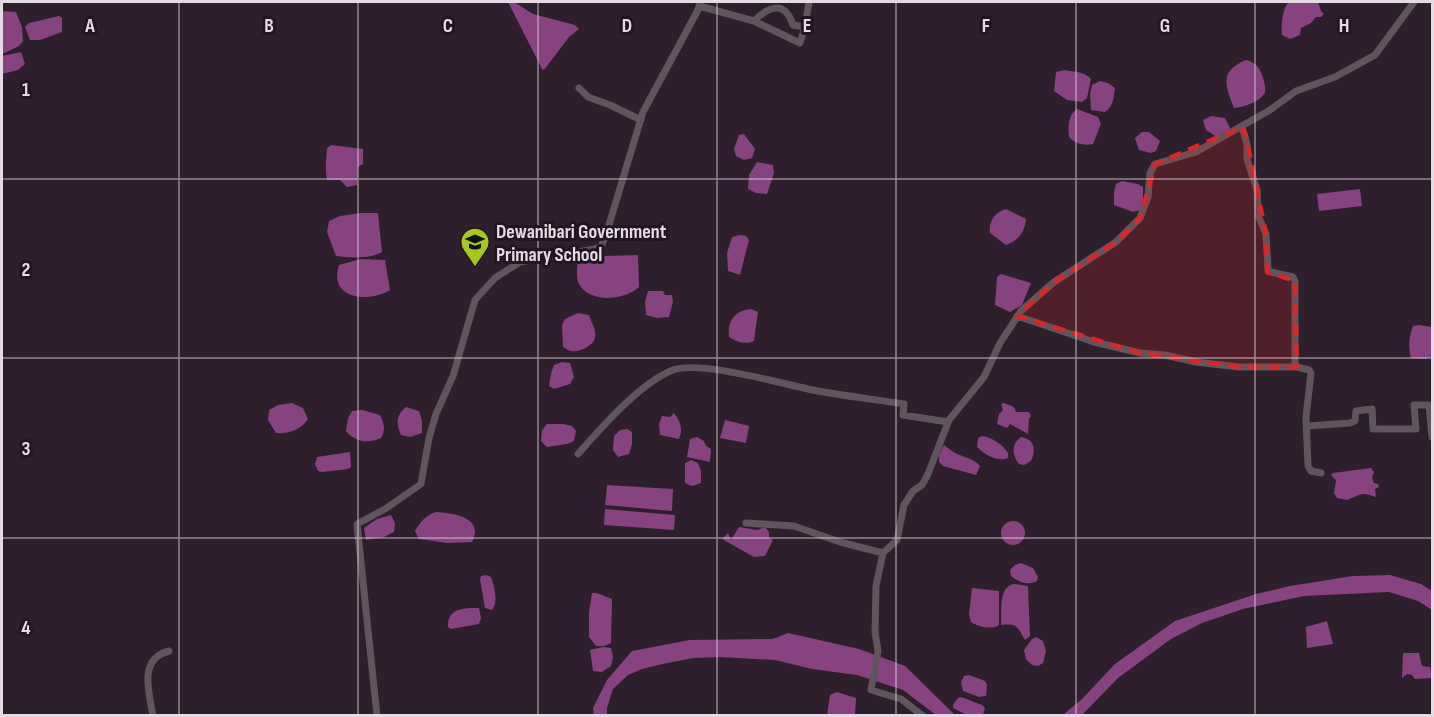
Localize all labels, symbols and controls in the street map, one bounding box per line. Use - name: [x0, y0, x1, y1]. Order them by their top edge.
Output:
- text: A: [84, 14, 95, 38]
- text: B: [264, 14, 274, 38]
- text: C: [443, 14, 453, 38]
- text: D: [622, 14, 632, 38]
- text: E: [803, 14, 811, 38]
- text: F: [982, 14, 990, 38]
- text: G: [1160, 14, 1170, 38]
- text: H: [1339, 14, 1349, 38]
- text: 1: [22, 78, 30, 102]
- place label: Dewanibari Government Primary School: [496, 220, 667, 267]
- school or university icon: Dewanibari Government Primary School: [459, 226, 491, 268]
- text: 2: [22, 258, 30, 282]
- text: 3: [22, 437, 31, 461]
- text: 4: [21, 616, 31, 640]

